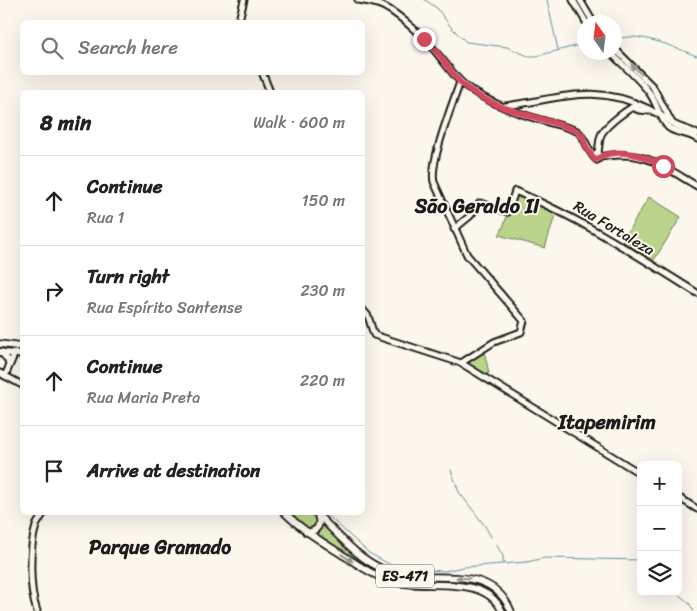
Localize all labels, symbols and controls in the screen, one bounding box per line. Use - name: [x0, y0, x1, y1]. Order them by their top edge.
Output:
- north arrow: [577, 15, 622, 60]
- search box: [20, 20, 365, 75]
- route end: [413, 28, 436, 51]
- text: Search here: [78, 31, 178, 64]
- icon: search: [38, 34, 66, 62]
- one-way arrow: [630, 64, 642, 76]
- text: 8 min: [40, 104, 91, 142]
- text: Walk · 600 m: [253, 108, 345, 137]
- route start: [652, 155, 675, 178]
- text: Continue: [87, 170, 163, 203]
- text: 150 m: [302, 186, 345, 215]
- icon: ahead: [40, 187, 68, 215]
- district label: São Geraldo II: [414, 189, 540, 224]
- street label: Rua Fortaleza: [568, 193, 660, 263]
- text: Rua 1: [87, 203, 124, 232]
- text: Turn right: [87, 260, 169, 293]
- text: 230 m: [300, 276, 345, 305]
- icon: right: [40, 277, 68, 305]
- text: Rua Espírito Santense: [87, 293, 242, 322]
- text: Continue: [87, 350, 163, 383]
- text: 220 m: [300, 366, 345, 395]
- icon: ahead: [40, 367, 68, 395]
- text: Rua Maria Preta: [87, 383, 200, 412]
- district label: Itapemirim: [557, 405, 656, 440]
- text: Arrive at destination: [87, 454, 260, 487]
- icon: arrive: [40, 457, 68, 485]
- map controls: [637, 461, 682, 596]
- button: +: [637, 461, 682, 506]
- button: −: [637, 506, 682, 551]
- district label: Parque Gramado: [89, 530, 231, 565]
- button: layers: [637, 551, 682, 596]
- one-way arrow: [341, 553, 354, 562]
- road number: ES-471: [376, 564, 434, 588]
- one-way arrow: [455, 574, 471, 582]

